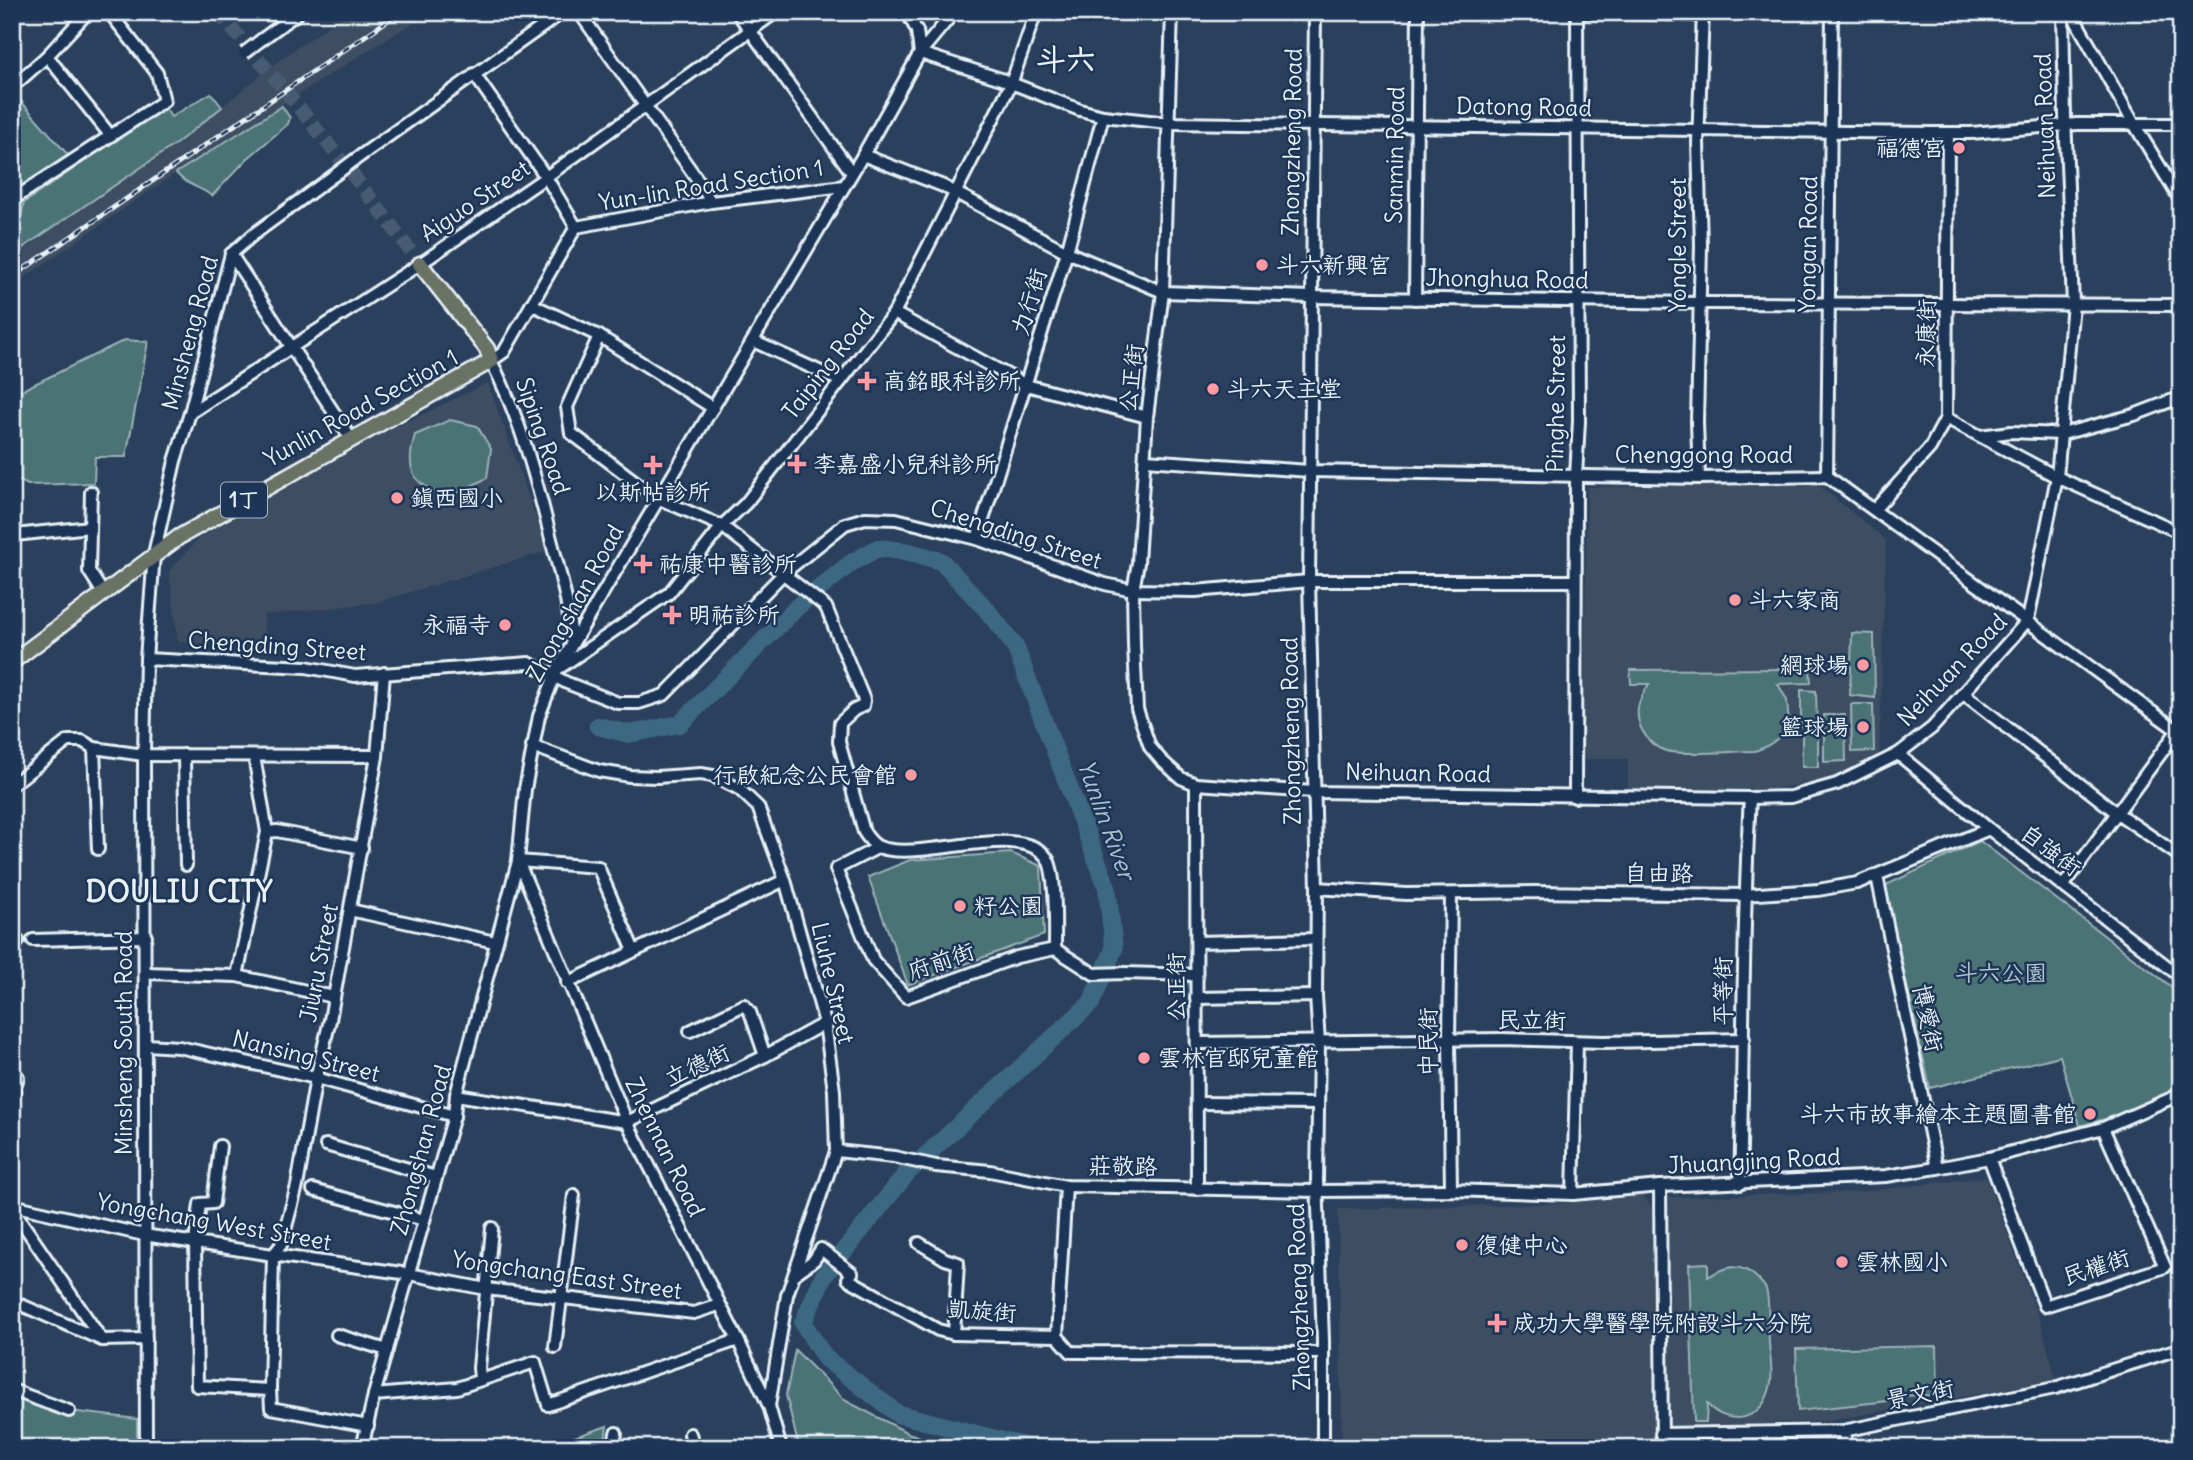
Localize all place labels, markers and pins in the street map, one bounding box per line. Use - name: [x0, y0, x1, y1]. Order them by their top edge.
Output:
- place label: 福德宮: [1876, 133, 1945, 162]
- marker: 福德宮: [1951, 140, 1967, 156]
- place label: 斗六新興宮: [1276, 250, 1391, 279]
- marker: 斗六新興宮: [1254, 257, 1270, 273]
- place label: 高銘眼科診所: [883, 366, 1021, 395]
- marker: 高銘眼科診所: [857, 371, 877, 391]
- place label: 斗六天主堂: [1227, 374, 1342, 403]
- marker: 斗六天主堂: [1205, 381, 1221, 397]
- place label: 李嘉盛小兒科診所: [813, 449, 997, 478]
- marker: 李嘉盛小兒科診所: [787, 454, 807, 474]
- marker: 以斯帖診所: [643, 455, 663, 475]
- place label: 以斯帖診所: [596, 477, 711, 506]
- place label: 鎮西國小: [411, 483, 503, 512]
- marker: 鎮西國小: [389, 490, 405, 506]
- place label: 祐康中醫診所: [659, 549, 797, 578]
- marker: 祐康中醫診所: [633, 554, 653, 574]
- place label: 斗六家商: [1749, 585, 1841, 614]
- marker: 斗六家商: [1727, 592, 1743, 608]
- place label: 明祐診所: [688, 600, 780, 629]
- marker: 明祐診所: [662, 605, 682, 625]
- place label: 永福寺: [422, 610, 491, 639]
- marker: 永福寺: [497, 617, 513, 633]
- place label: 網球場: [1780, 650, 1849, 679]
- marker: 網球場: [1855, 657, 1871, 673]
- place label: 籃球場: [1780, 712, 1849, 741]
- marker: 籃球場: [1855, 719, 1871, 735]
- place label: 行啟紀念公民會館: [713, 760, 897, 789]
- marker: 行啟紀念公民會館: [903, 767, 919, 783]
- place label: 籽公園: [974, 891, 1043, 920]
- marker: 籽公園: [952, 898, 968, 914]
- place label: 雲林官邸兒童館: [1158, 1043, 1319, 1072]
- marker: 雲林官邸兒童館: [1136, 1050, 1152, 1066]
- place label: 斗六市故事繪本主題圖書館: [1800, 1099, 2076, 1128]
- marker: 斗六市故事繪本主題圖書館: [2082, 1106, 2098, 1122]
- place label: 復健中心: [1476, 1230, 1568, 1259]
- marker: 復健中心: [1454, 1237, 1470, 1253]
- place label: 雲林國小: [1856, 1247, 1948, 1276]
- marker: 雲林國小: [1834, 1254, 1850, 1270]
- place label: 成功大學醫學院附設斗六分院: [1513, 1308, 1812, 1337]
- marker: 成功大學醫學院附設斗六分院: [1487, 1313, 1507, 1333]

